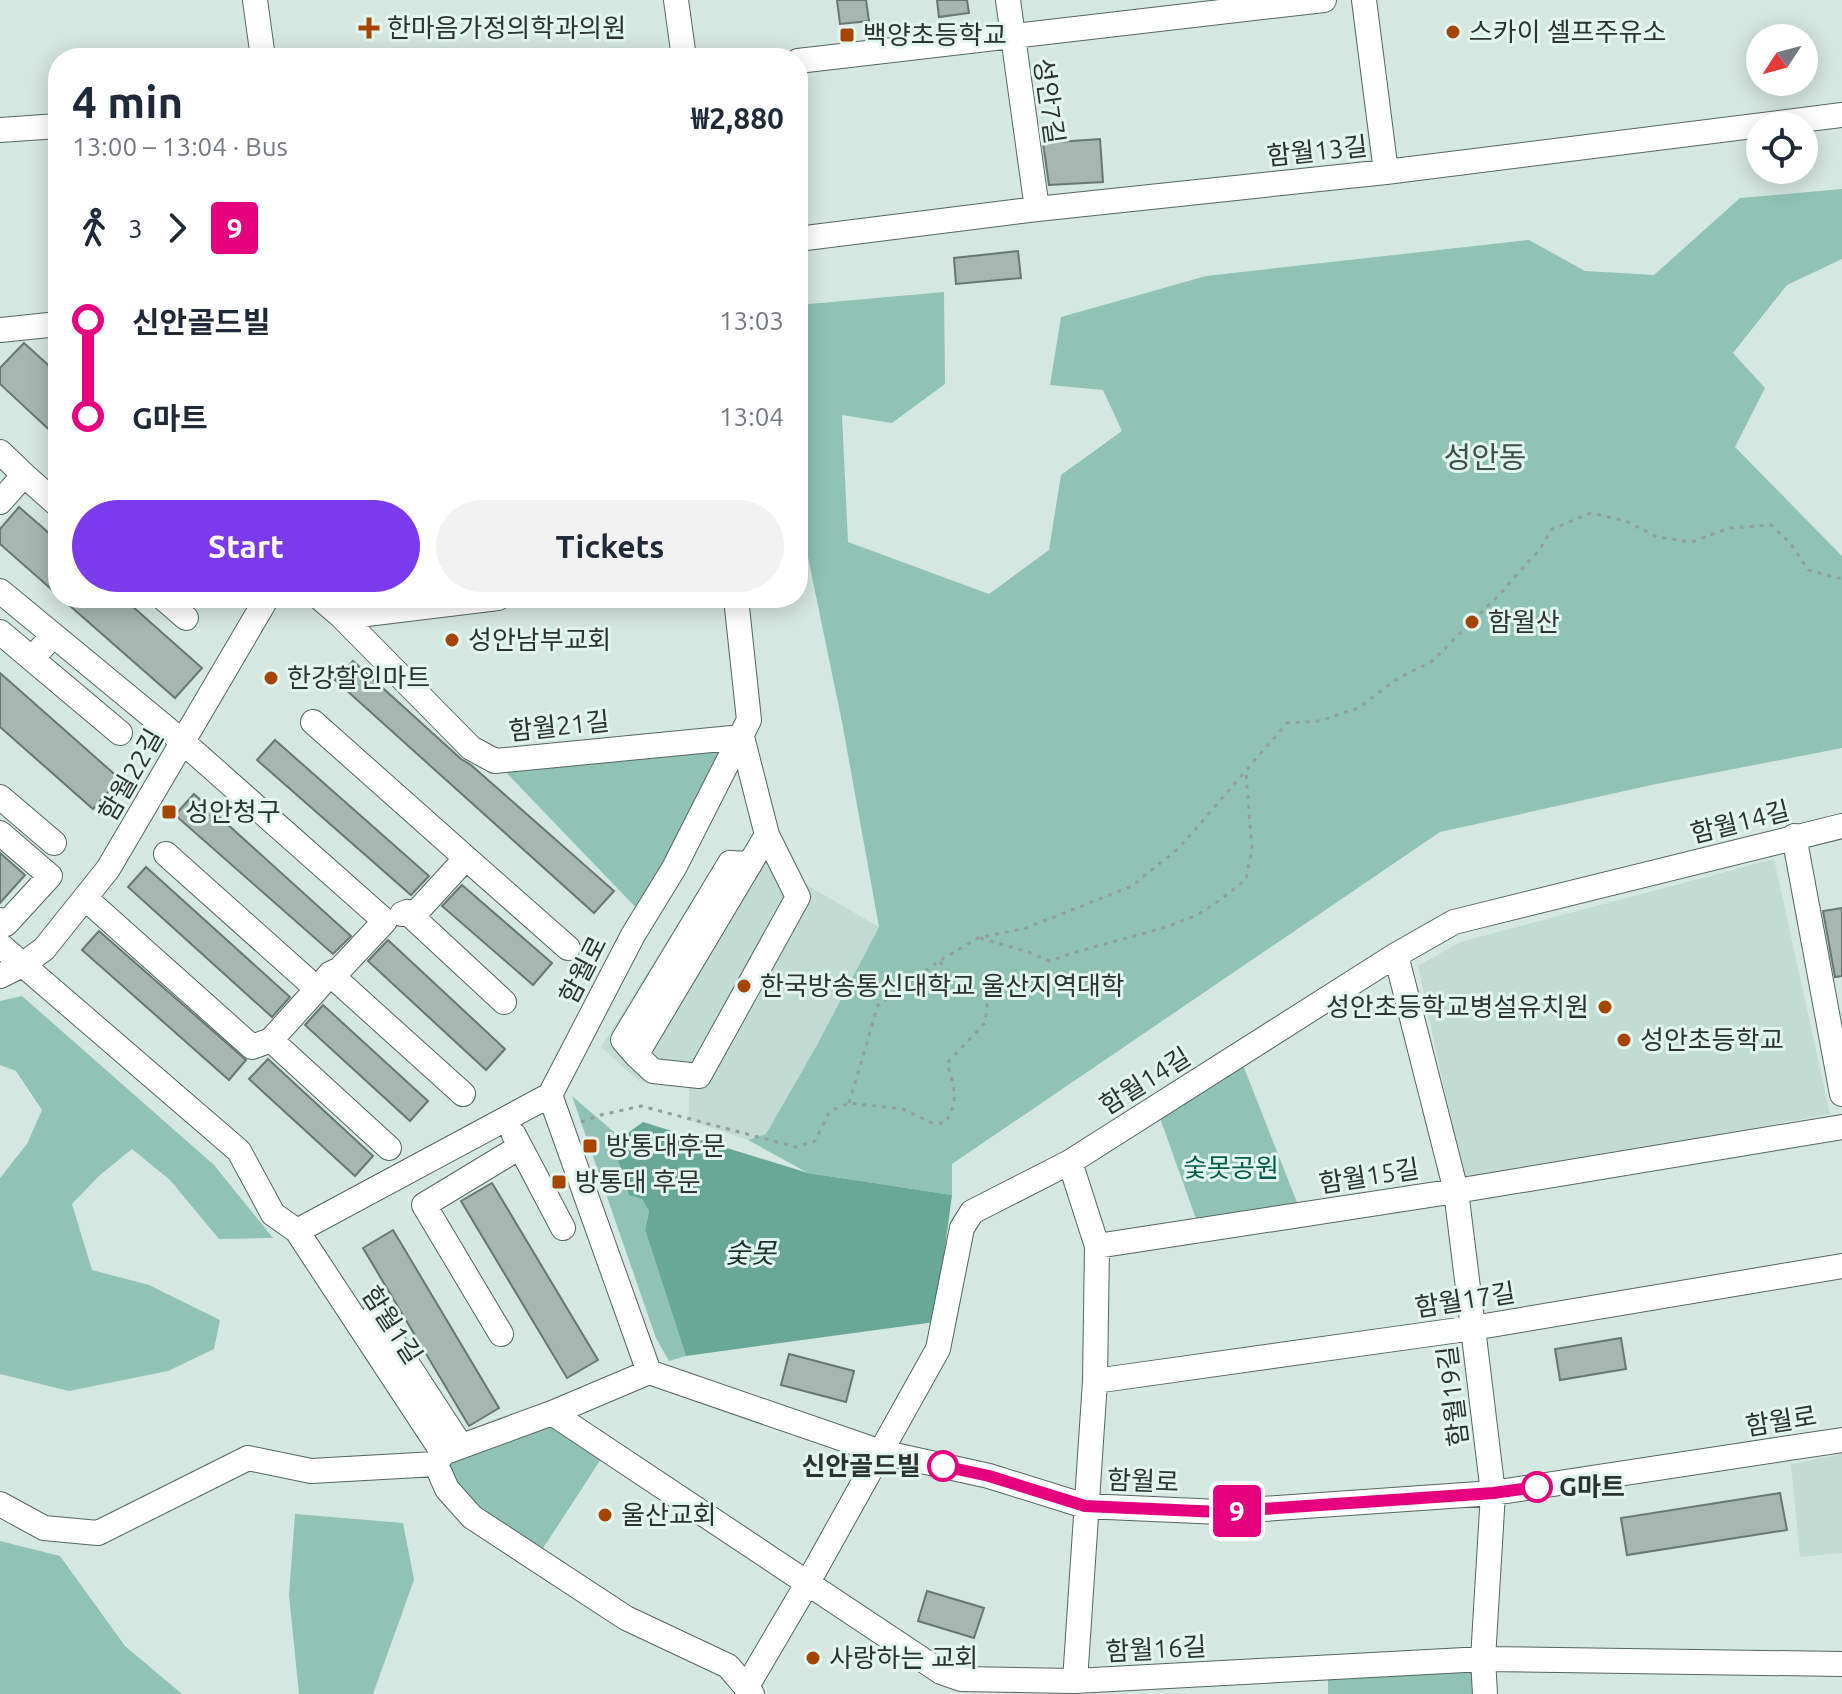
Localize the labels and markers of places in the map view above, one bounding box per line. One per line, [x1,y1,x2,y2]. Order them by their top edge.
place label: 한마음가정의학과의원 [387,13,626,42]
marker: 한마음가정의학과의원 [358,17,380,39]
place label: 스카이 셀프주유소 [1469,17,1666,46]
place label: 백양초등학교 [863,20,1007,49]
marker: 스카이 셀프주유소 [1444,23,1462,41]
marker: 백양초등학교 [838,26,856,44]
place label: 함월산 [1488,607,1560,636]
marker: 함월산 [1463,613,1481,631]
place label: 성안남부교회 [468,625,612,654]
marker: 성안남부교회 [443,631,461,649]
place label: 한강할인마트 [287,663,431,692]
marker: 한강할인마트 [262,669,280,687]
place label: 성안청구 [185,797,281,826]
marker: 성안청구 [160,803,178,821]
place label: 한국방송통신대학교 울산지역대학 [760,971,1125,1000]
marker: 한국방송통신대학교 울산지역대학 [735,977,753,995]
place label: 성안초등학교병설유치원 [1326,992,1589,1021]
marker: 성안초등학교병설유치원 [1596,998,1614,1016]
place label: 성안초등학교 [1640,1025,1784,1054]
marker: 성안초등학교 [1615,1031,1633,1049]
place label: 방통대후문 [606,1131,726,1160]
marker: 방통대후문 [581,1137,599,1155]
place label: 방통대 후문 [575,1167,701,1196]
marker: 방통대 후문 [550,1173,568,1191]
place label: 신안골드빌 [801,1451,921,1480]
marker: 신안골드빌 [928,1451,958,1481]
marker: G마트 [1522,1472,1552,1502]
place label: G마트 [1559,1472,1625,1501]
place label: 울산교회 [621,1500,717,1529]
marker: 울산교회 [596,1506,614,1524]
place label: 사랑하는 교회 [829,1643,978,1672]
marker: 사랑하는 교회 [804,1649,822,1667]

